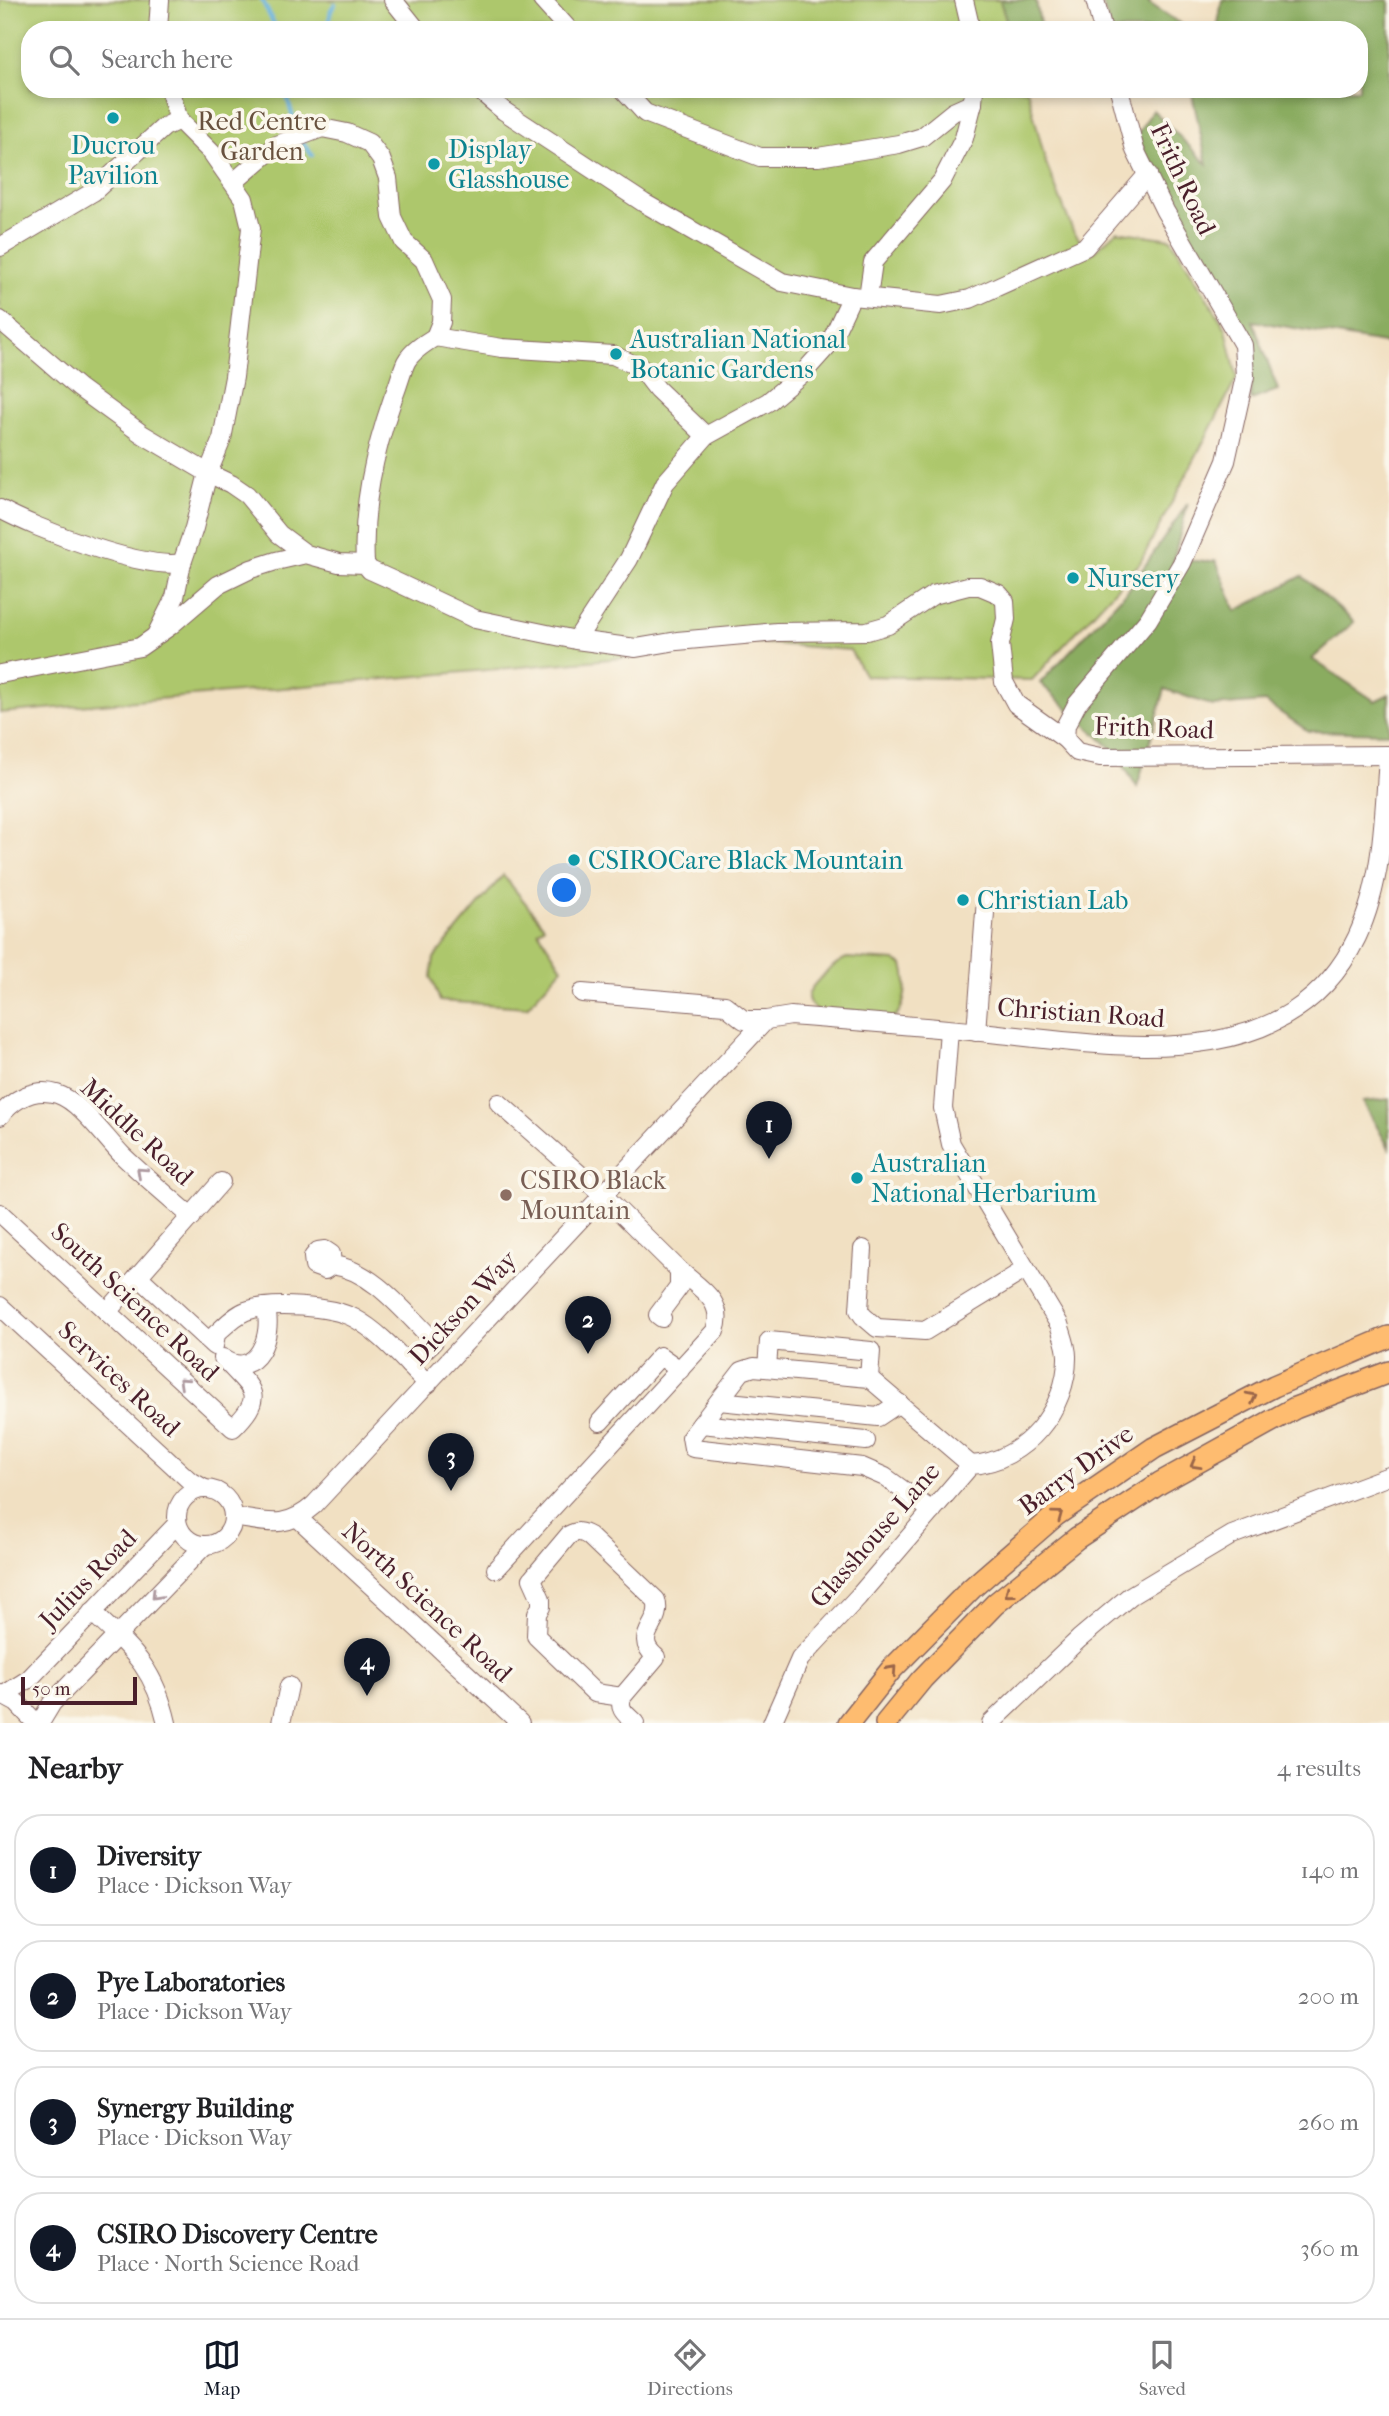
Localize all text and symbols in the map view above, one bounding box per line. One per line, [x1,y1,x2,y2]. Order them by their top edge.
search box [21,21,1368,98]
icon: search [45,41,83,79]
text: Search here [101,44,233,75]
park label: Red Centre Garden [197,106,327,167]
marker: Ducrou Pavilion [105,110,121,126]
street label: Frith Road [1144,118,1223,241]
place label: Ducrou Pavilion [68,130,158,191]
place label: Display Glasshouse [448,134,569,195]
marker: Display Glasshouse [426,156,442,172]
place label: Australian National Botanic Gardens [629,324,846,385]
marker: Australian National Botanic Gardens [608,346,624,362]
place label: Nursery [1087,563,1181,594]
marker: Nursery [1065,570,1081,586]
street label: Frith Road [1094,710,1215,746]
place label: CSIROCare Black Mountain [588,845,903,876]
marker: CSIROCare Black Mountain [566,852,582,868]
your location [547,873,581,907]
place label: Christian Lab [977,885,1128,916]
marker: Christian Lab [955,892,971,908]
street label: Christian Road [996,992,1167,1034]
street label: Middle Road [74,1072,200,1193]
pin: 1 [746,1101,792,1159]
place label: Australian National Herbarium [870,1148,1097,1209]
place label: CSIRO Black Mountain [520,1165,667,1226]
one-way arrow [136,1167,149,1180]
marker: Australian National Herbarium [849,1170,865,1186]
marker: CSIRO Black Mountain [498,1187,514,1203]
street label: South Science Road [45,1216,226,1388]
street label: Dickson Way [402,1244,524,1371]
pin: 2 [565,1296,611,1354]
street label: Services Road [52,1315,187,1444]
one-way arrow [178,1378,191,1390]
one-way arrow [1245,1392,1257,1406]
street label: Barry Drive [1013,1418,1139,1522]
pin: 3 [428,1433,474,1491]
one-way arrow [1190,1455,1202,1469]
street label: Glasshouse Lane [803,1456,947,1614]
one-way arrow [1050,1510,1063,1523]
street label: North Science Road [336,1515,519,1689]
street label: Julius Road [32,1522,144,1637]
one-way arrow [1004,1585,1016,1598]
one-way arrow [152,1587,165,1600]
pin: 4 [344,1638,390,1696]
one-way arrow [884,1665,896,1678]
scale bar [21,1674,136,1706]
text: 50 m [32,1678,71,1700]
text: Nearby [28,1751,123,1786]
text: 4 results [1277,1755,1361,1782]
text: Diversity [97,1841,201,1872]
text: 1 [49,1857,57,1884]
text: 140 m [1300,1857,1359,1884]
text: Place · Dickson Way [97,1872,292,1899]
text: Pye Laboratories [97,1967,285,1998]
text: 2 [47,1983,59,2010]
text: 200 m [1298,1983,1359,2010]
text: Place · Dickson Way [97,1998,292,2025]
text: Synergy Building [97,2093,293,2124]
text: 3 [48,2109,58,2136]
text: 260 m [1298,2109,1359,2136]
text: Place · Dickson Way [97,2124,292,2151]
text: CSIRO Discovery Centre [97,2219,378,2250]
text: 4 [46,2235,60,2262]
text: 360 m [1300,2235,1359,2262]
text: Place · North Science Road [97,2250,359,2277]
tab: Map [203,2336,241,2400]
tab: Directions [647,2336,733,2400]
tab: Saved [1139,2336,1186,2400]

